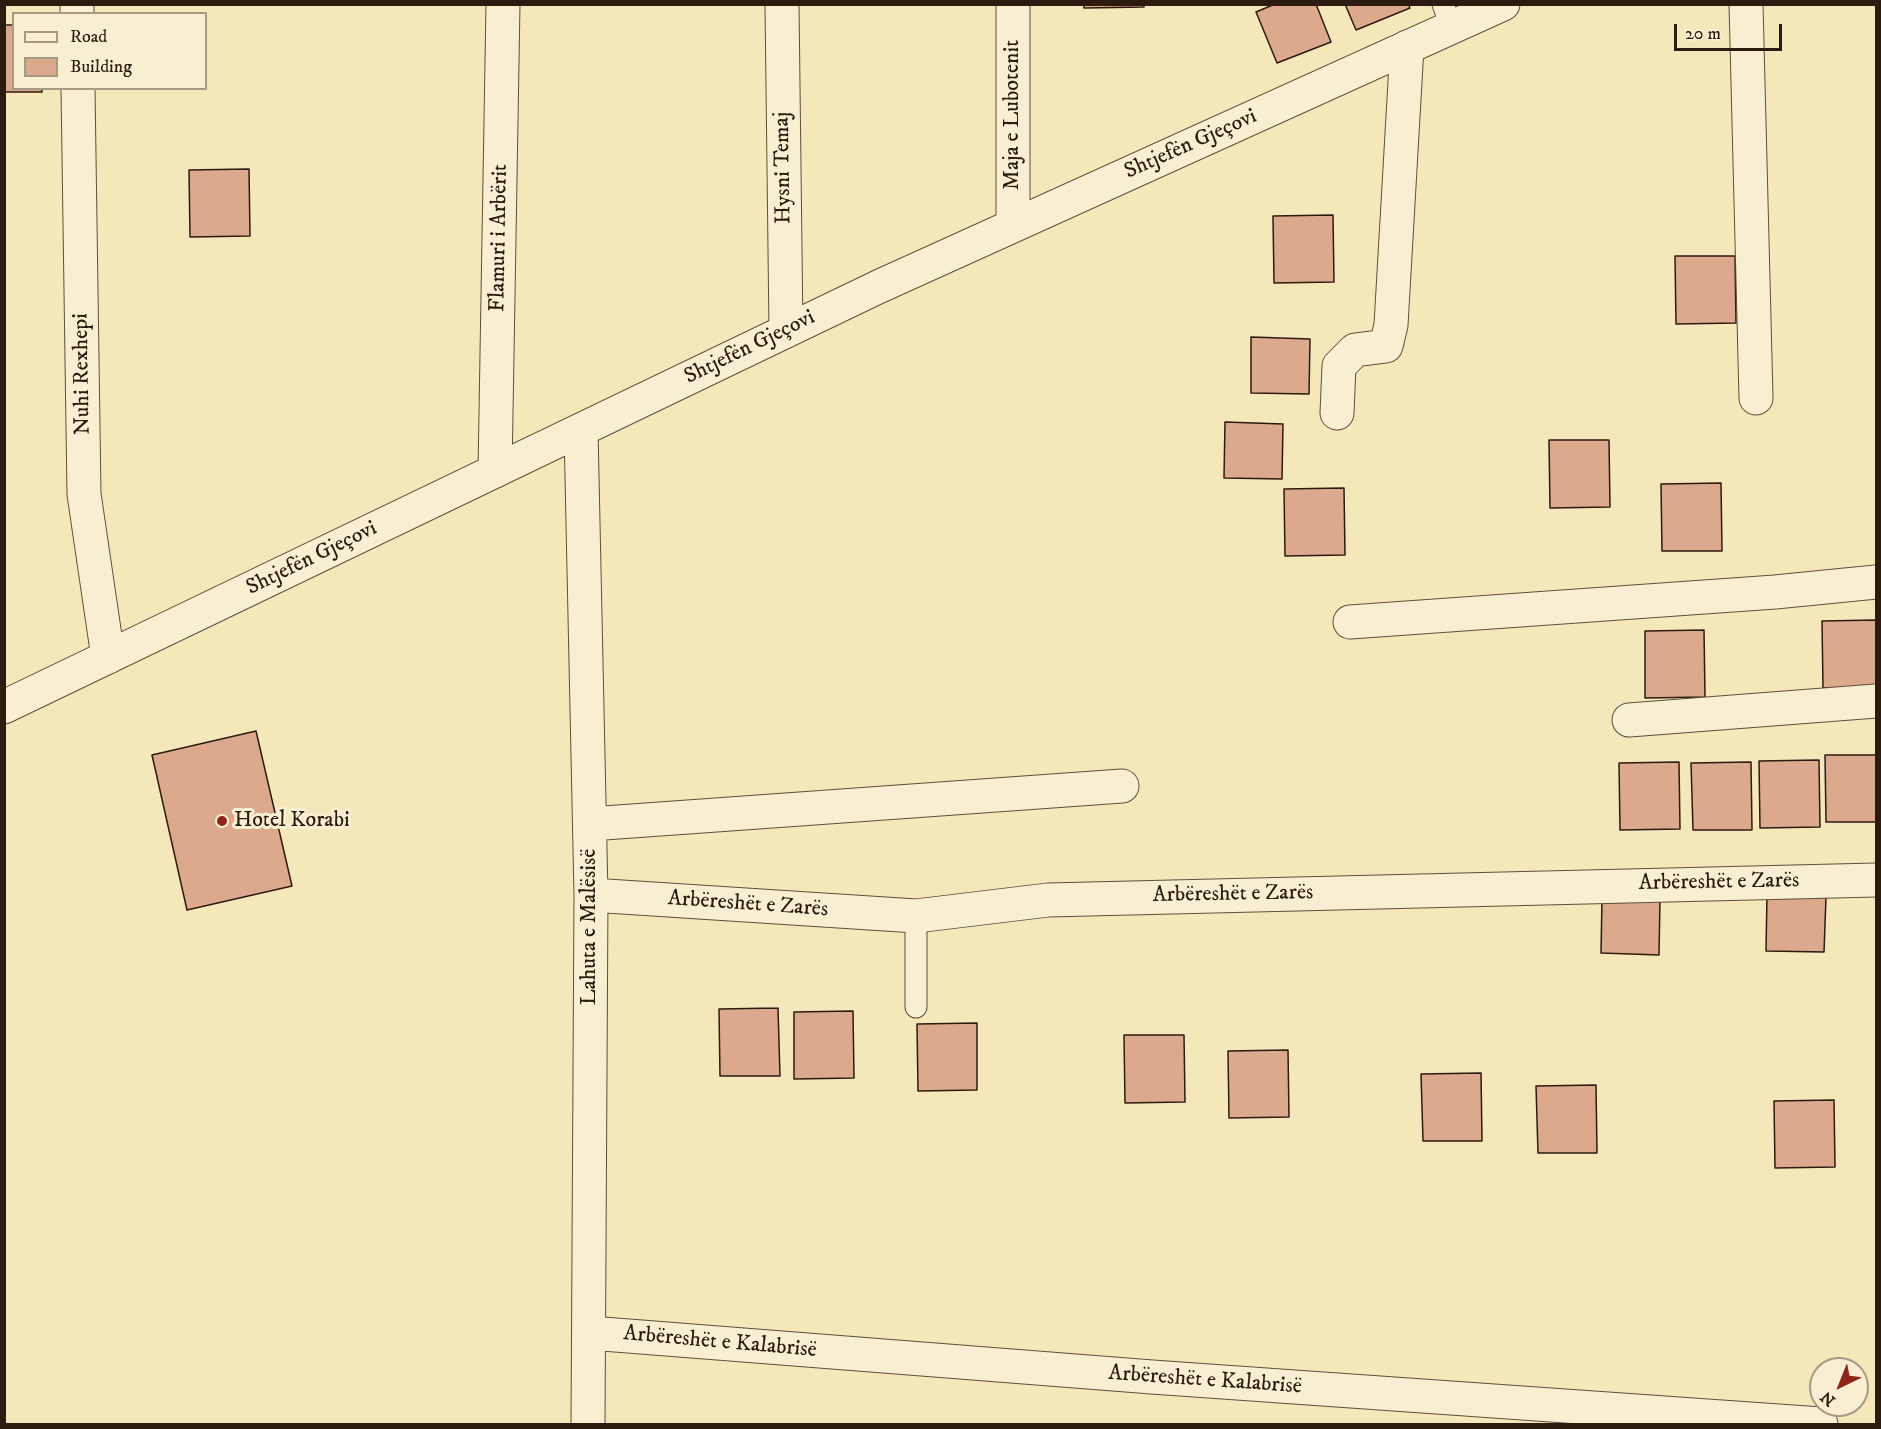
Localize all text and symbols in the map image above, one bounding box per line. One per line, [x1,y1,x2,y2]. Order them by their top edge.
legend [12,12,207,90]
scale bar [1677,12,1785,50]
text: 20 m [1685,23,1721,45]
text: Road [70,26,107,48]
street label: Maja e Lubotenit [1000,40,1026,190]
text: Building [70,56,132,78]
street label: Shtjefën Gjeçovi [1121,104,1261,186]
street label: Hysni Temaj [770,112,798,224]
street label: Flamuri i Arbërit [486,164,514,312]
street label: Shtjefën Gjeçovi [680,305,820,391]
street label: Nuhi Rexhepi [69,313,97,435]
street label: Shtjefën Gjeçovi [242,516,382,602]
place label: Hotel Korabi [234,808,350,834]
marker: Hotel Korabi [215,814,229,828]
street label: Lahuta e Malësisë [577,849,603,1005]
street label: Arbëreshët e Zarës [1639,868,1799,898]
street label: Arbëreshët e Zarës [1153,880,1313,910]
street label: Arbëreshët e Zarës [667,886,829,924]
street label: Arbëreshët e Kalabrisë [622,1321,818,1365]
north arrow [1809,1357,1869,1417]
street label: Arbëreshët e Kalabrisë [1107,1361,1303,1401]
text: N [1816,1387,1840,1411]

